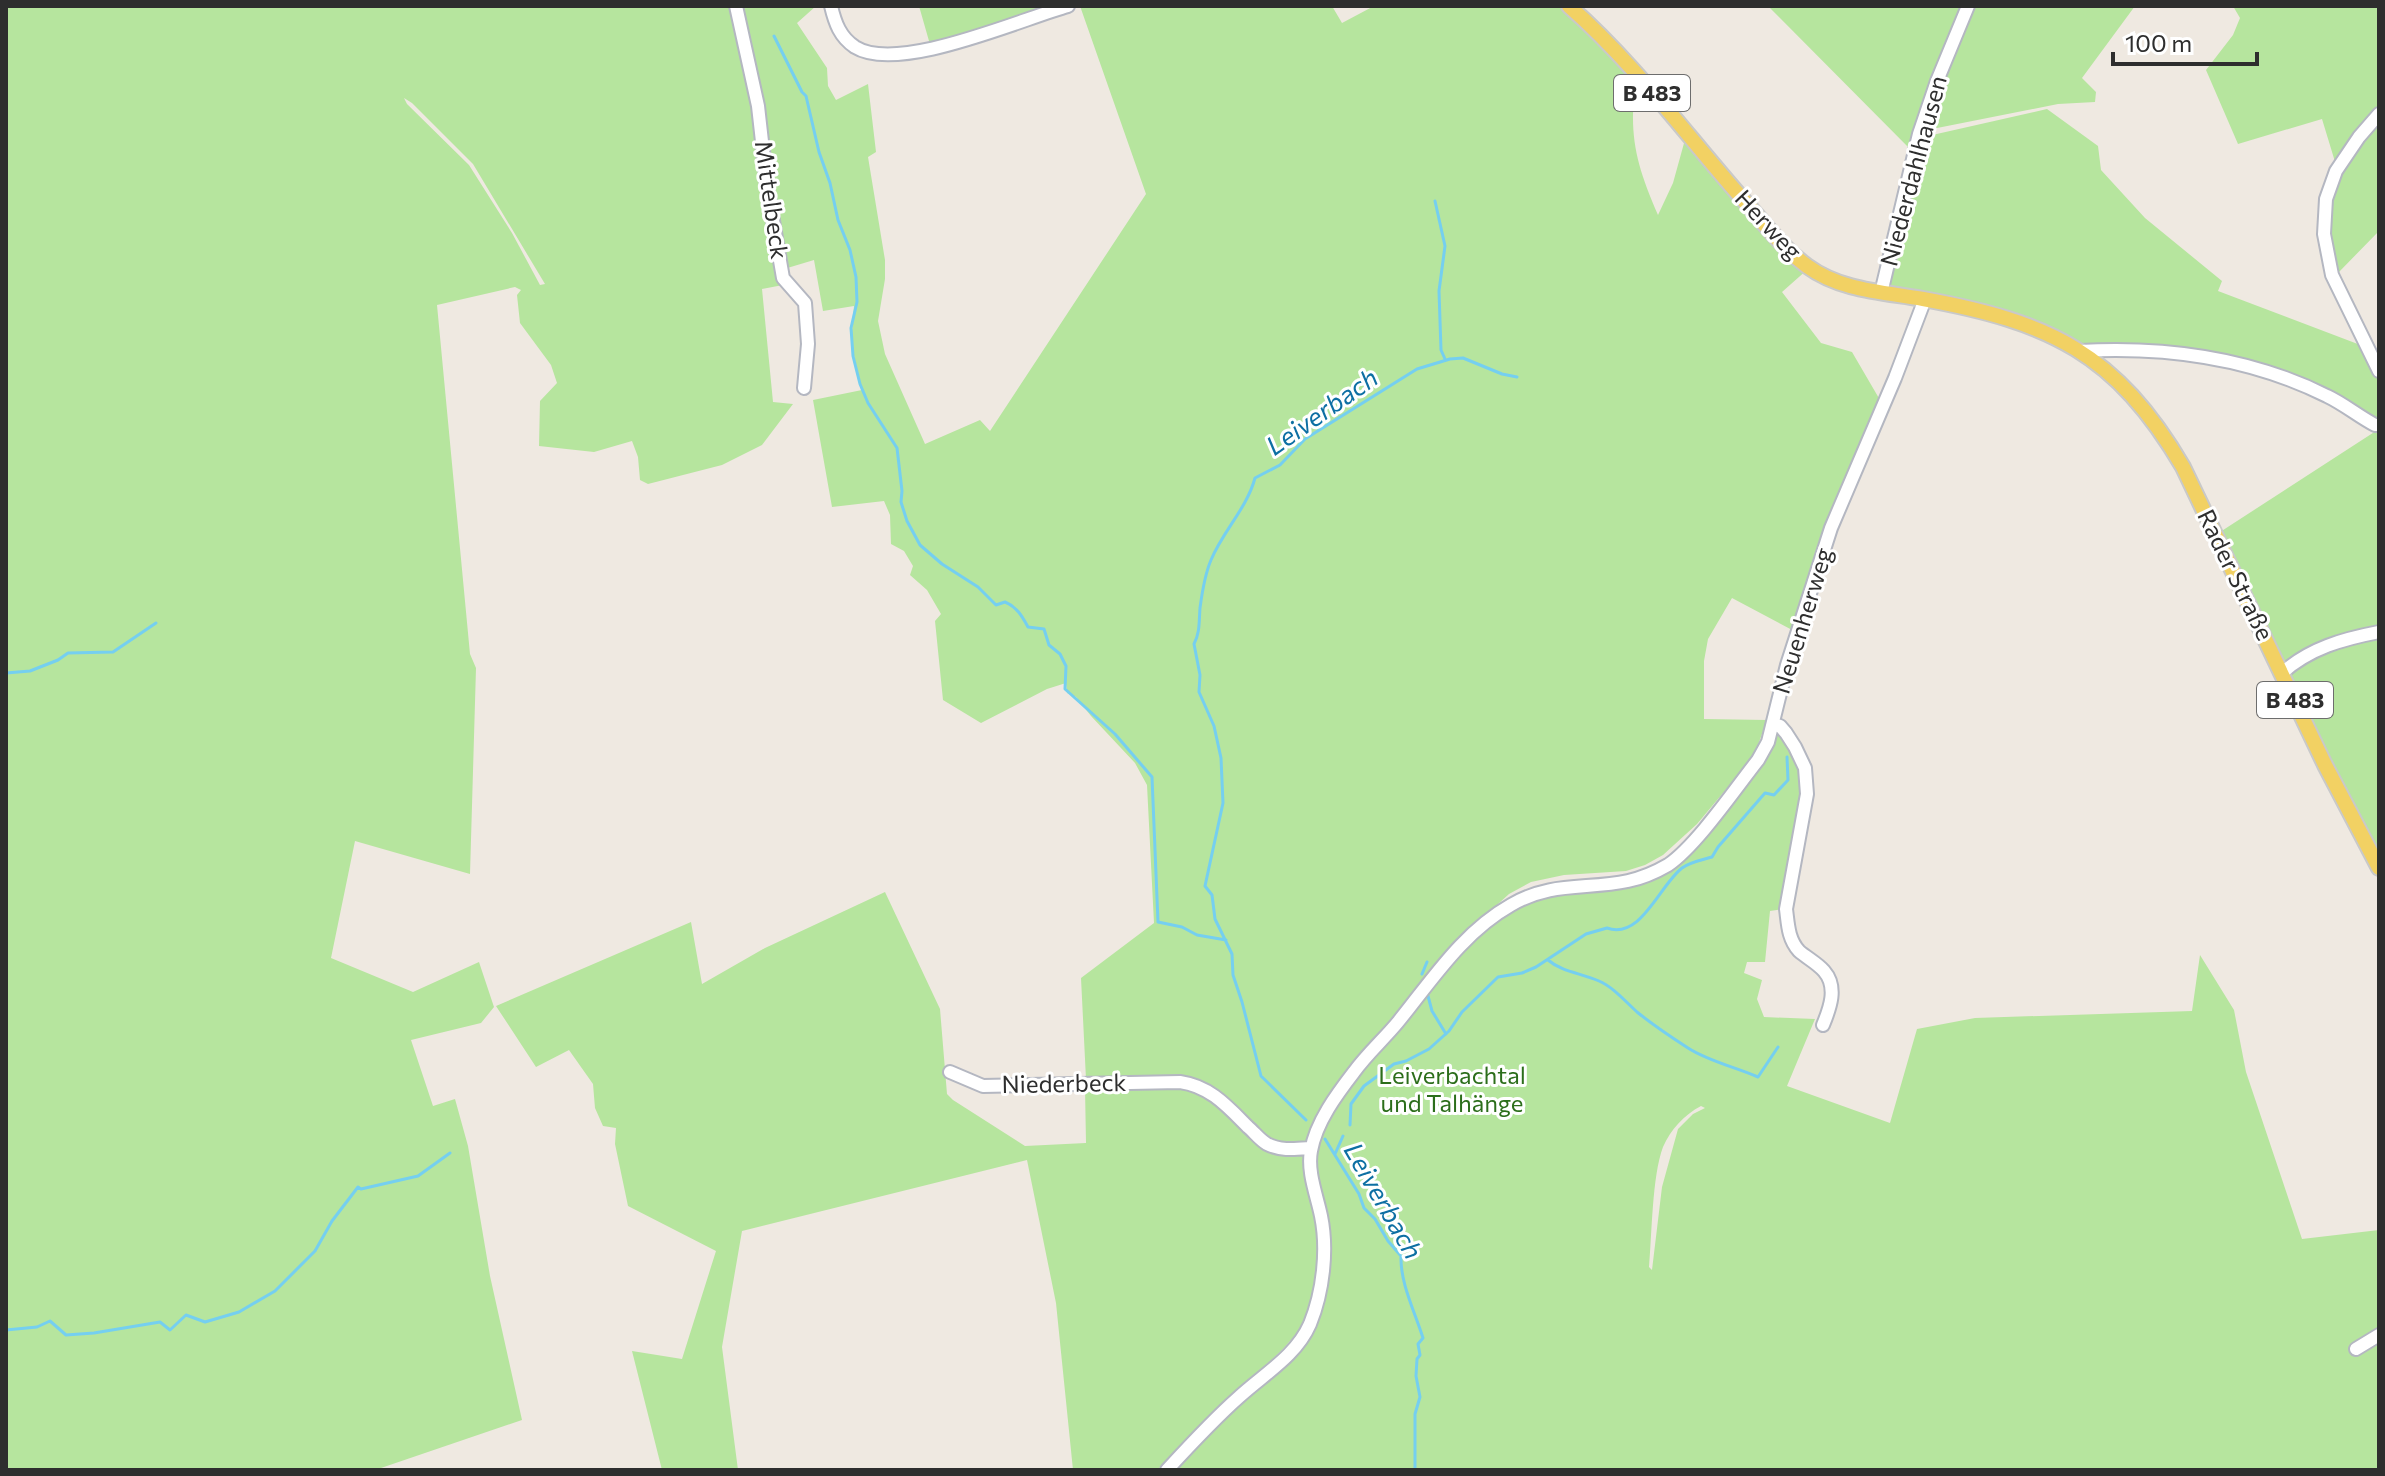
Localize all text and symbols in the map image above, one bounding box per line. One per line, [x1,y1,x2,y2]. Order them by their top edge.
scale bar [2113,16,2257,66]
text: 100 m [2125,28,2192,57]
street label: Niederdahlhausen [1873,72,1952,269]
road number: B 483 [1614,75,1690,111]
street label: Mittelbeck [750,139,795,261]
street label: Herweg [1730,183,1809,265]
water label: Leiverbach [1259,361,1383,461]
street label: Rader Straße [2192,504,2281,645]
street label: Neuenherweg [1766,544,1838,697]
road number: B 483 [2257,682,2333,718]
park label: Leiverbachtal und Talhänge [1378,1060,1526,1117]
street label: Niederbeck [1001,1067,1127,1098]
water label: Leiverbach [1339,1137,1430,1264]

